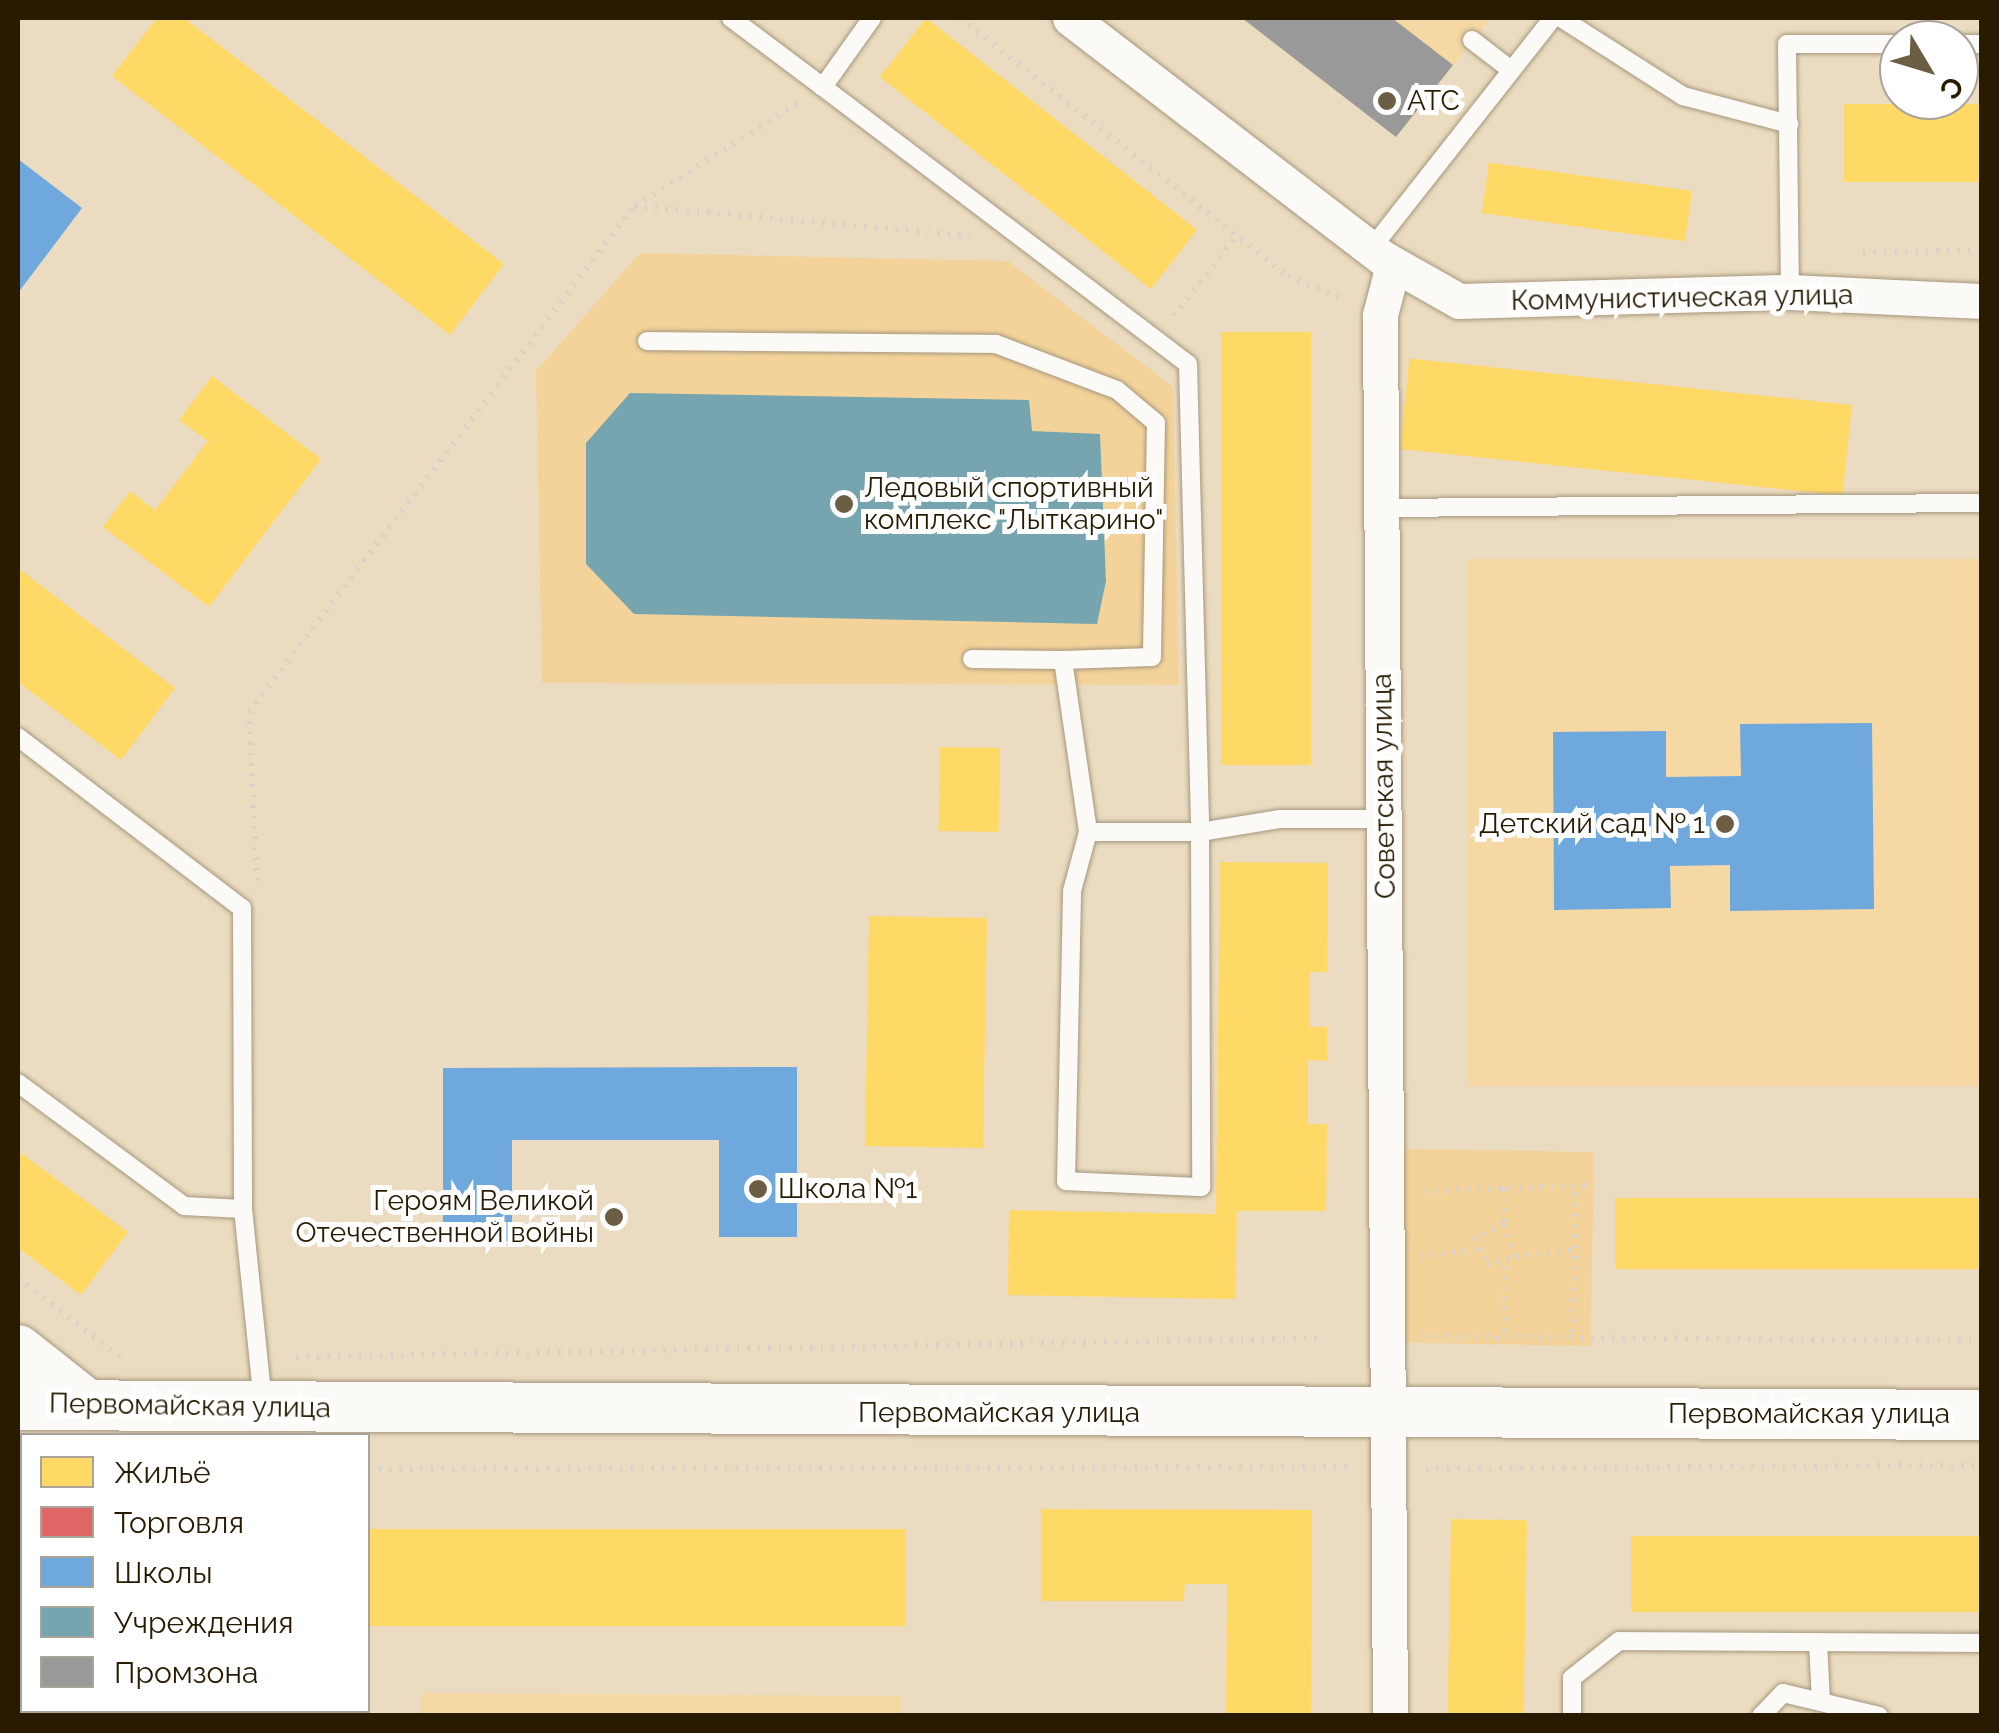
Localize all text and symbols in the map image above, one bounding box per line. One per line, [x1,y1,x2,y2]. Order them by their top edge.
north arrow [1879,20,1979,120]
text: С [1933,70,1970,105]
place label: АТС [1407,84,1460,118]
marker: АТС [1376,90,1398,112]
street label: Коммунистическая улица [1510,278,1854,318]
place label: Ледовый спортивный комплекс "Лыткарино" [864,471,1164,537]
marker: Ледовый спортивный комплекс "Лыткарино" [833,493,855,515]
street label: Советская улица [1365,672,1403,900]
place label: Детский сад № 1 [1479,807,1705,841]
marker: Детский сад № 1 [1714,813,1736,835]
place label: Школа №1 [778,1172,917,1206]
marker: Школа №1 [747,1178,769,1200]
place label: Героям Великой Отечественной войны [295,1184,594,1250]
marker: Героям Великой Отечественной войны [603,1206,625,1228]
street label: Первомайская улица [48,1387,332,1425]
street label: Первомайская улица [858,1396,1140,1430]
street label: Первомайская улица [1668,1397,1950,1431]
legend [20,1433,370,1713]
text: Жильё [114,1455,211,1490]
text: Торговля [114,1505,244,1540]
text: Школы [114,1555,213,1590]
text: Учреждения [114,1605,294,1640]
text: Промзона [114,1655,258,1690]

